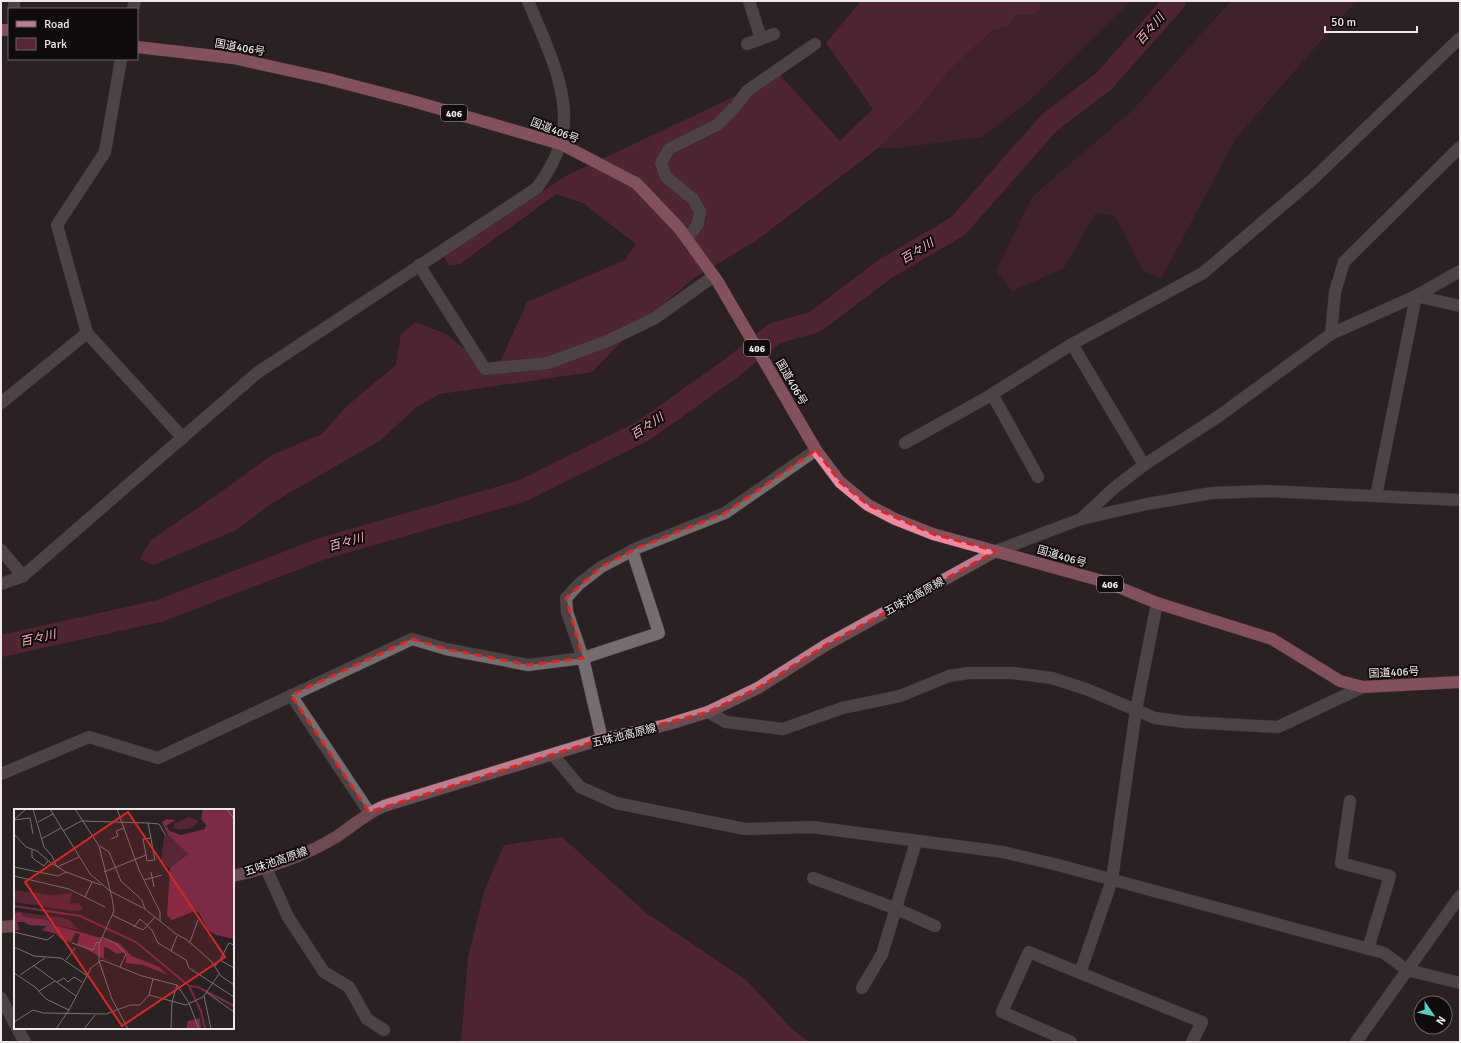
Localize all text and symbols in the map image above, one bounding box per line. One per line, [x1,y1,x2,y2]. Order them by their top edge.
legend [8,8,138,60]
scale bar [1325,8,1417,34]
water label: 百々川 [1133,9,1169,48]
text: 50 m [1331,15,1356,30]
text: Road [44,17,70,32]
text: Park [44,37,67,52]
street label: 国道406号 [214,37,266,58]
road number: 406 [441,105,467,121]
street label: 国道406号 [529,115,581,146]
water label: 百々川 [898,235,938,267]
road number: 406 [744,340,770,356]
street label: 国道406号 [773,357,810,408]
water label: 百々川 [628,409,668,443]
water label: 百々川 [327,530,367,555]
street label: 国道406号 [1036,543,1088,570]
street label: 五味池高原線 [882,575,946,618]
road number: 406 [1097,576,1123,592]
water label: 百々川 [19,627,59,650]
street label: 国道406号 [1368,665,1420,680]
street label: 五味池高原線 [591,721,658,750]
inset map [14,809,234,1029]
street label: 五味池高原線 [243,845,309,878]
north arrow [1413,995,1453,1035]
text: N [1433,1014,1448,1027]

